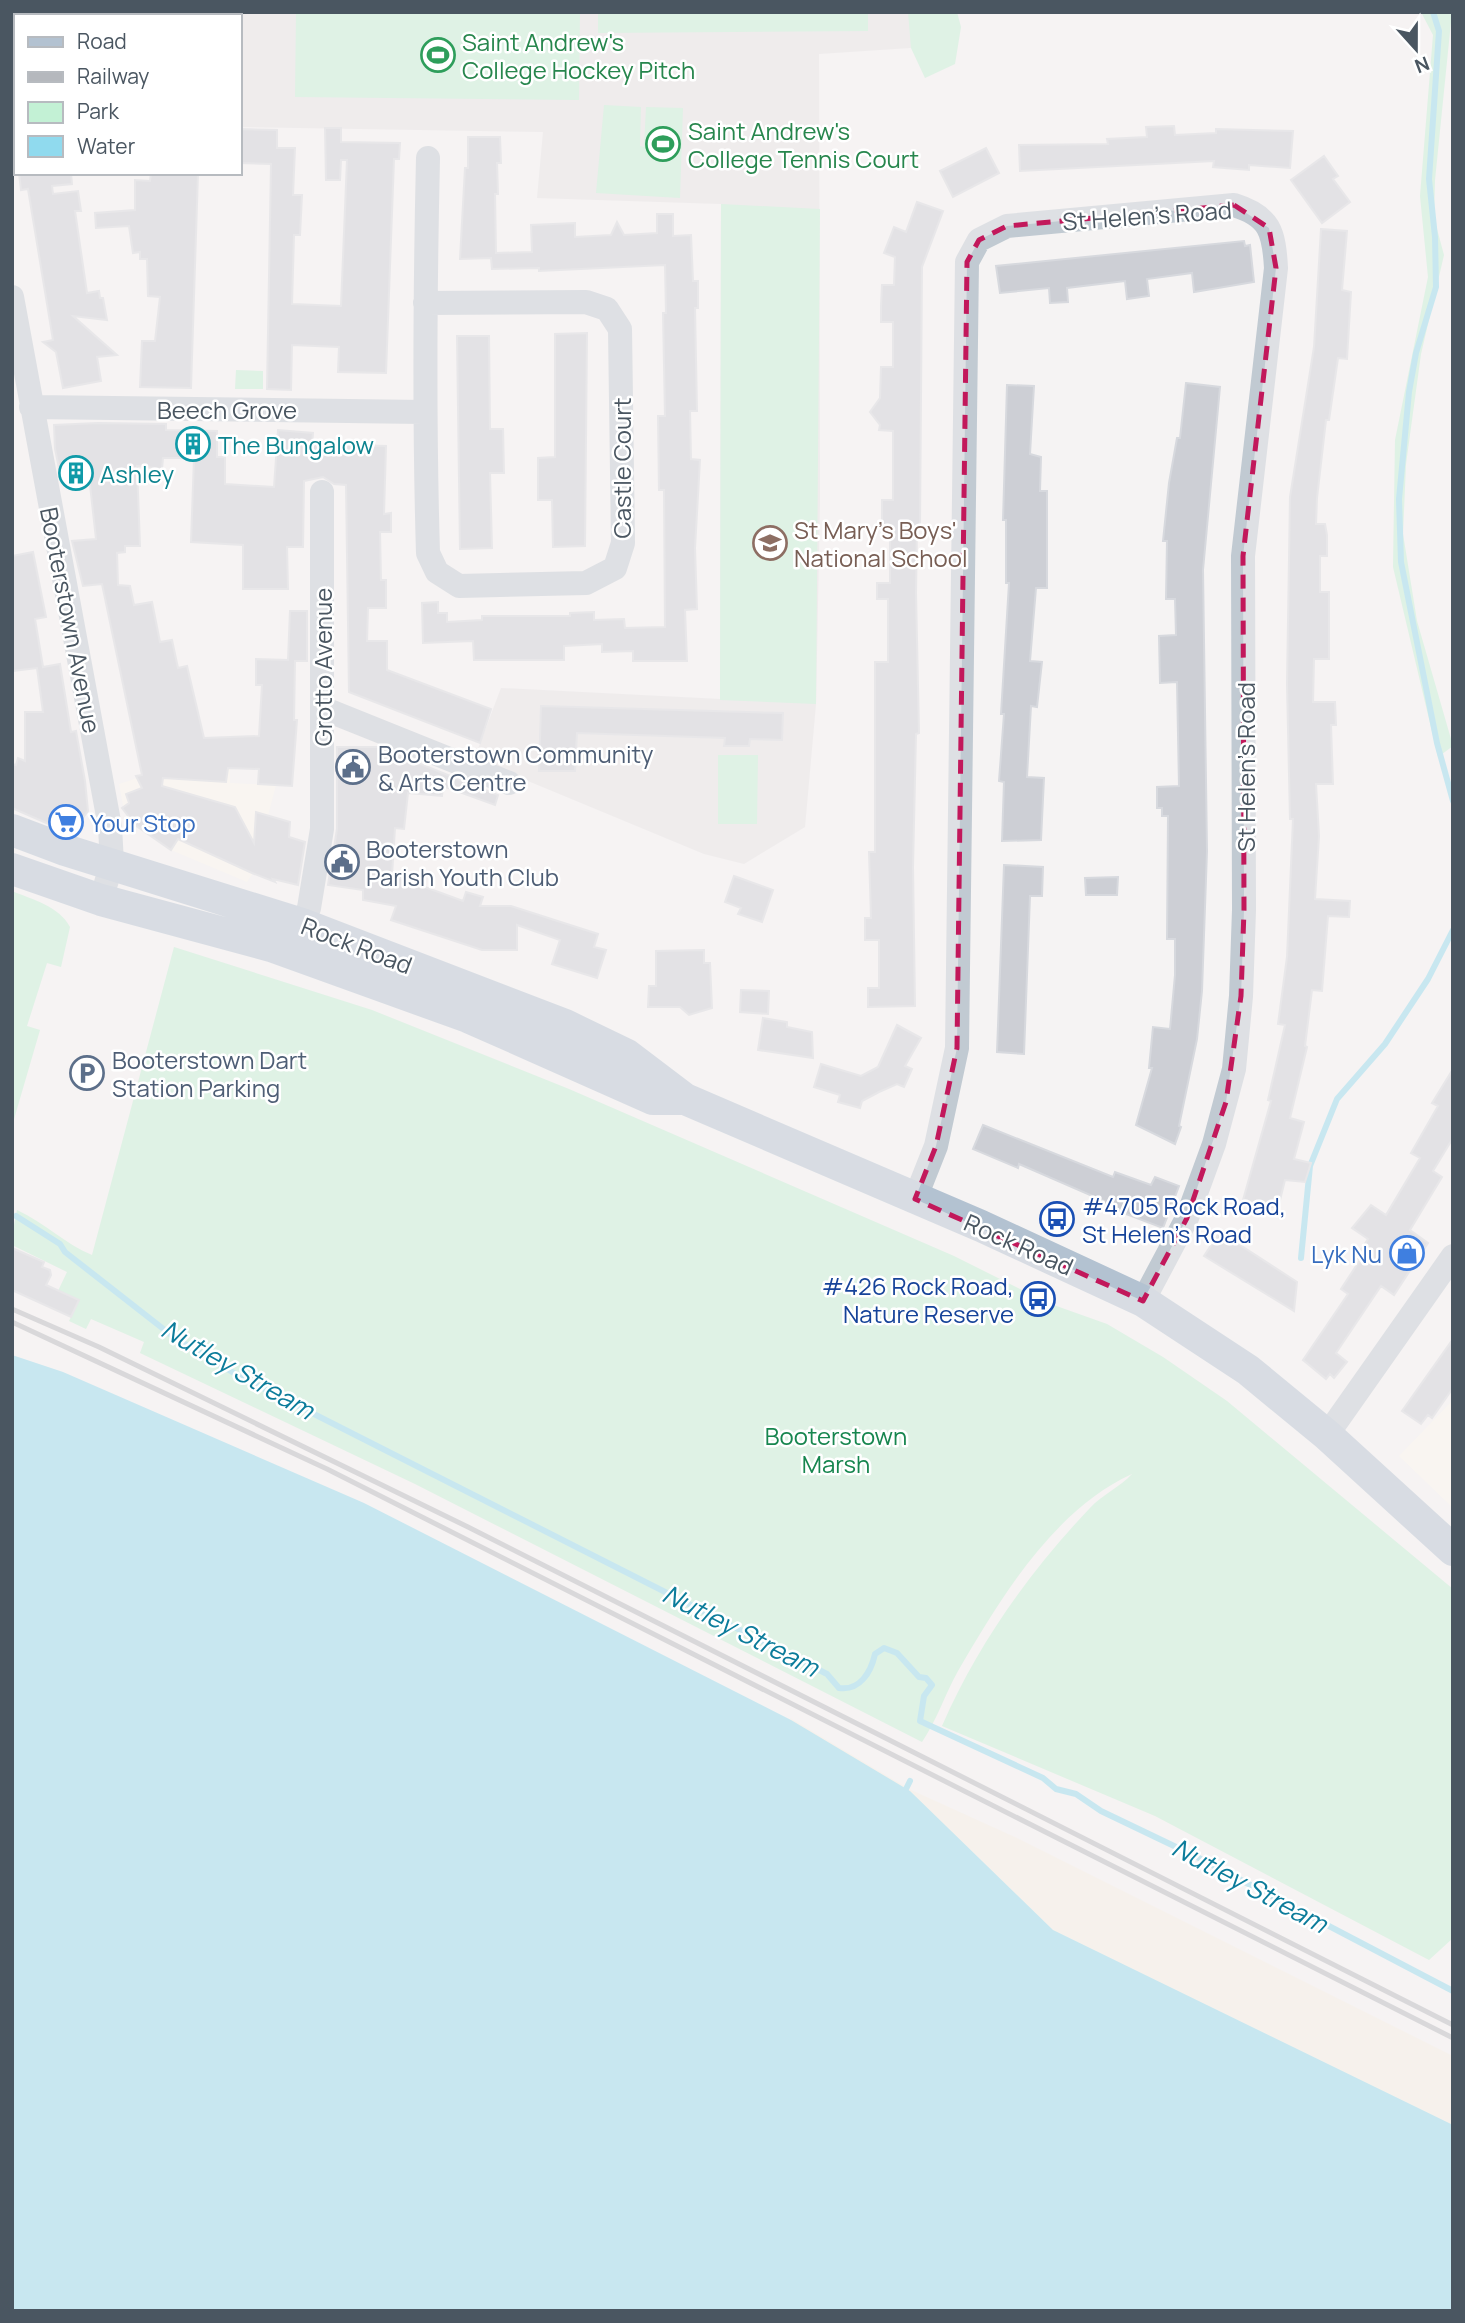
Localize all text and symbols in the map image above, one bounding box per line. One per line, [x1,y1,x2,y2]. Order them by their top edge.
legend [14,14,242,175]
north arrow [1381,14,1451,84]
place label: Saint Andrew's College Hockey Pitch [462,25,695,86]
text: Road [77,27,127,55]
sports icon: Saint Andrew's College Hockey Pitch [419,36,457,74]
text: N [1411,50,1433,79]
text: Railway [77,62,149,90]
text: Park [77,97,119,125]
place label: Saint Andrew's College Tennis Court [688,114,919,175]
sports icon: Saint Andrew's College Tennis Court [644,125,682,163]
text: Water [77,132,136,160]
street label: St Helen's Road [1061,193,1233,237]
street label: Beech Grove [157,393,297,426]
street label: Castle Court [605,397,638,539]
building icon: The Bungalow [174,425,212,463]
place label: The Bungalow [218,428,374,461]
building icon: Ashley [57,454,95,492]
place label: Ashley [100,457,174,490]
street label: Booterstown Avenue [33,504,109,736]
place label: St Mary's Boys' National School [794,513,968,574]
school or university icon: St Mary's Boys' National School [751,524,789,562]
street label: Grotto Avenue [306,588,339,746]
street label: St Helen's Road [1229,682,1262,852]
place label: Booterstown Community & Arts Centre [378,737,654,798]
public building icon: Booterstown Community & Arts Centre [334,748,372,786]
supermarket icon: Your Stop [47,803,85,841]
place label: Your Stop [90,806,196,839]
place label: Booterstown Parish Youth Club [366,832,559,893]
public building icon: Booterstown Parish Youth Club [323,843,361,881]
street label: Rock Road [297,909,417,981]
place label: Booterstown Dart Station Parking [112,1043,307,1104]
parking icon: Booterstown Dart Station Parking [68,1054,106,1092]
place label: #4705 Rock Road, St Helen's Road [1082,1189,1286,1250]
bus stop icon: #4705 Rock Road, St Helen's Road [1038,1200,1076,1238]
street label: Rock Road [959,1205,1079,1283]
shop icon: Lyk Nu [1388,1234,1426,1272]
place label: Lyk Nu [1311,1237,1382,1270]
place label: #426 Rock Road, Nature Reserve [822,1269,1014,1330]
bus stop icon: #426 Rock Road, Nature Reserve [1019,1280,1057,1318]
water label: Nutley Stream [155,1311,323,1428]
park label: Booterstown Marsh [765,1419,907,1480]
water label: Nutley Stream [657,1575,827,1686]
water label: Nutley Stream [1166,1829,1335,1942]

